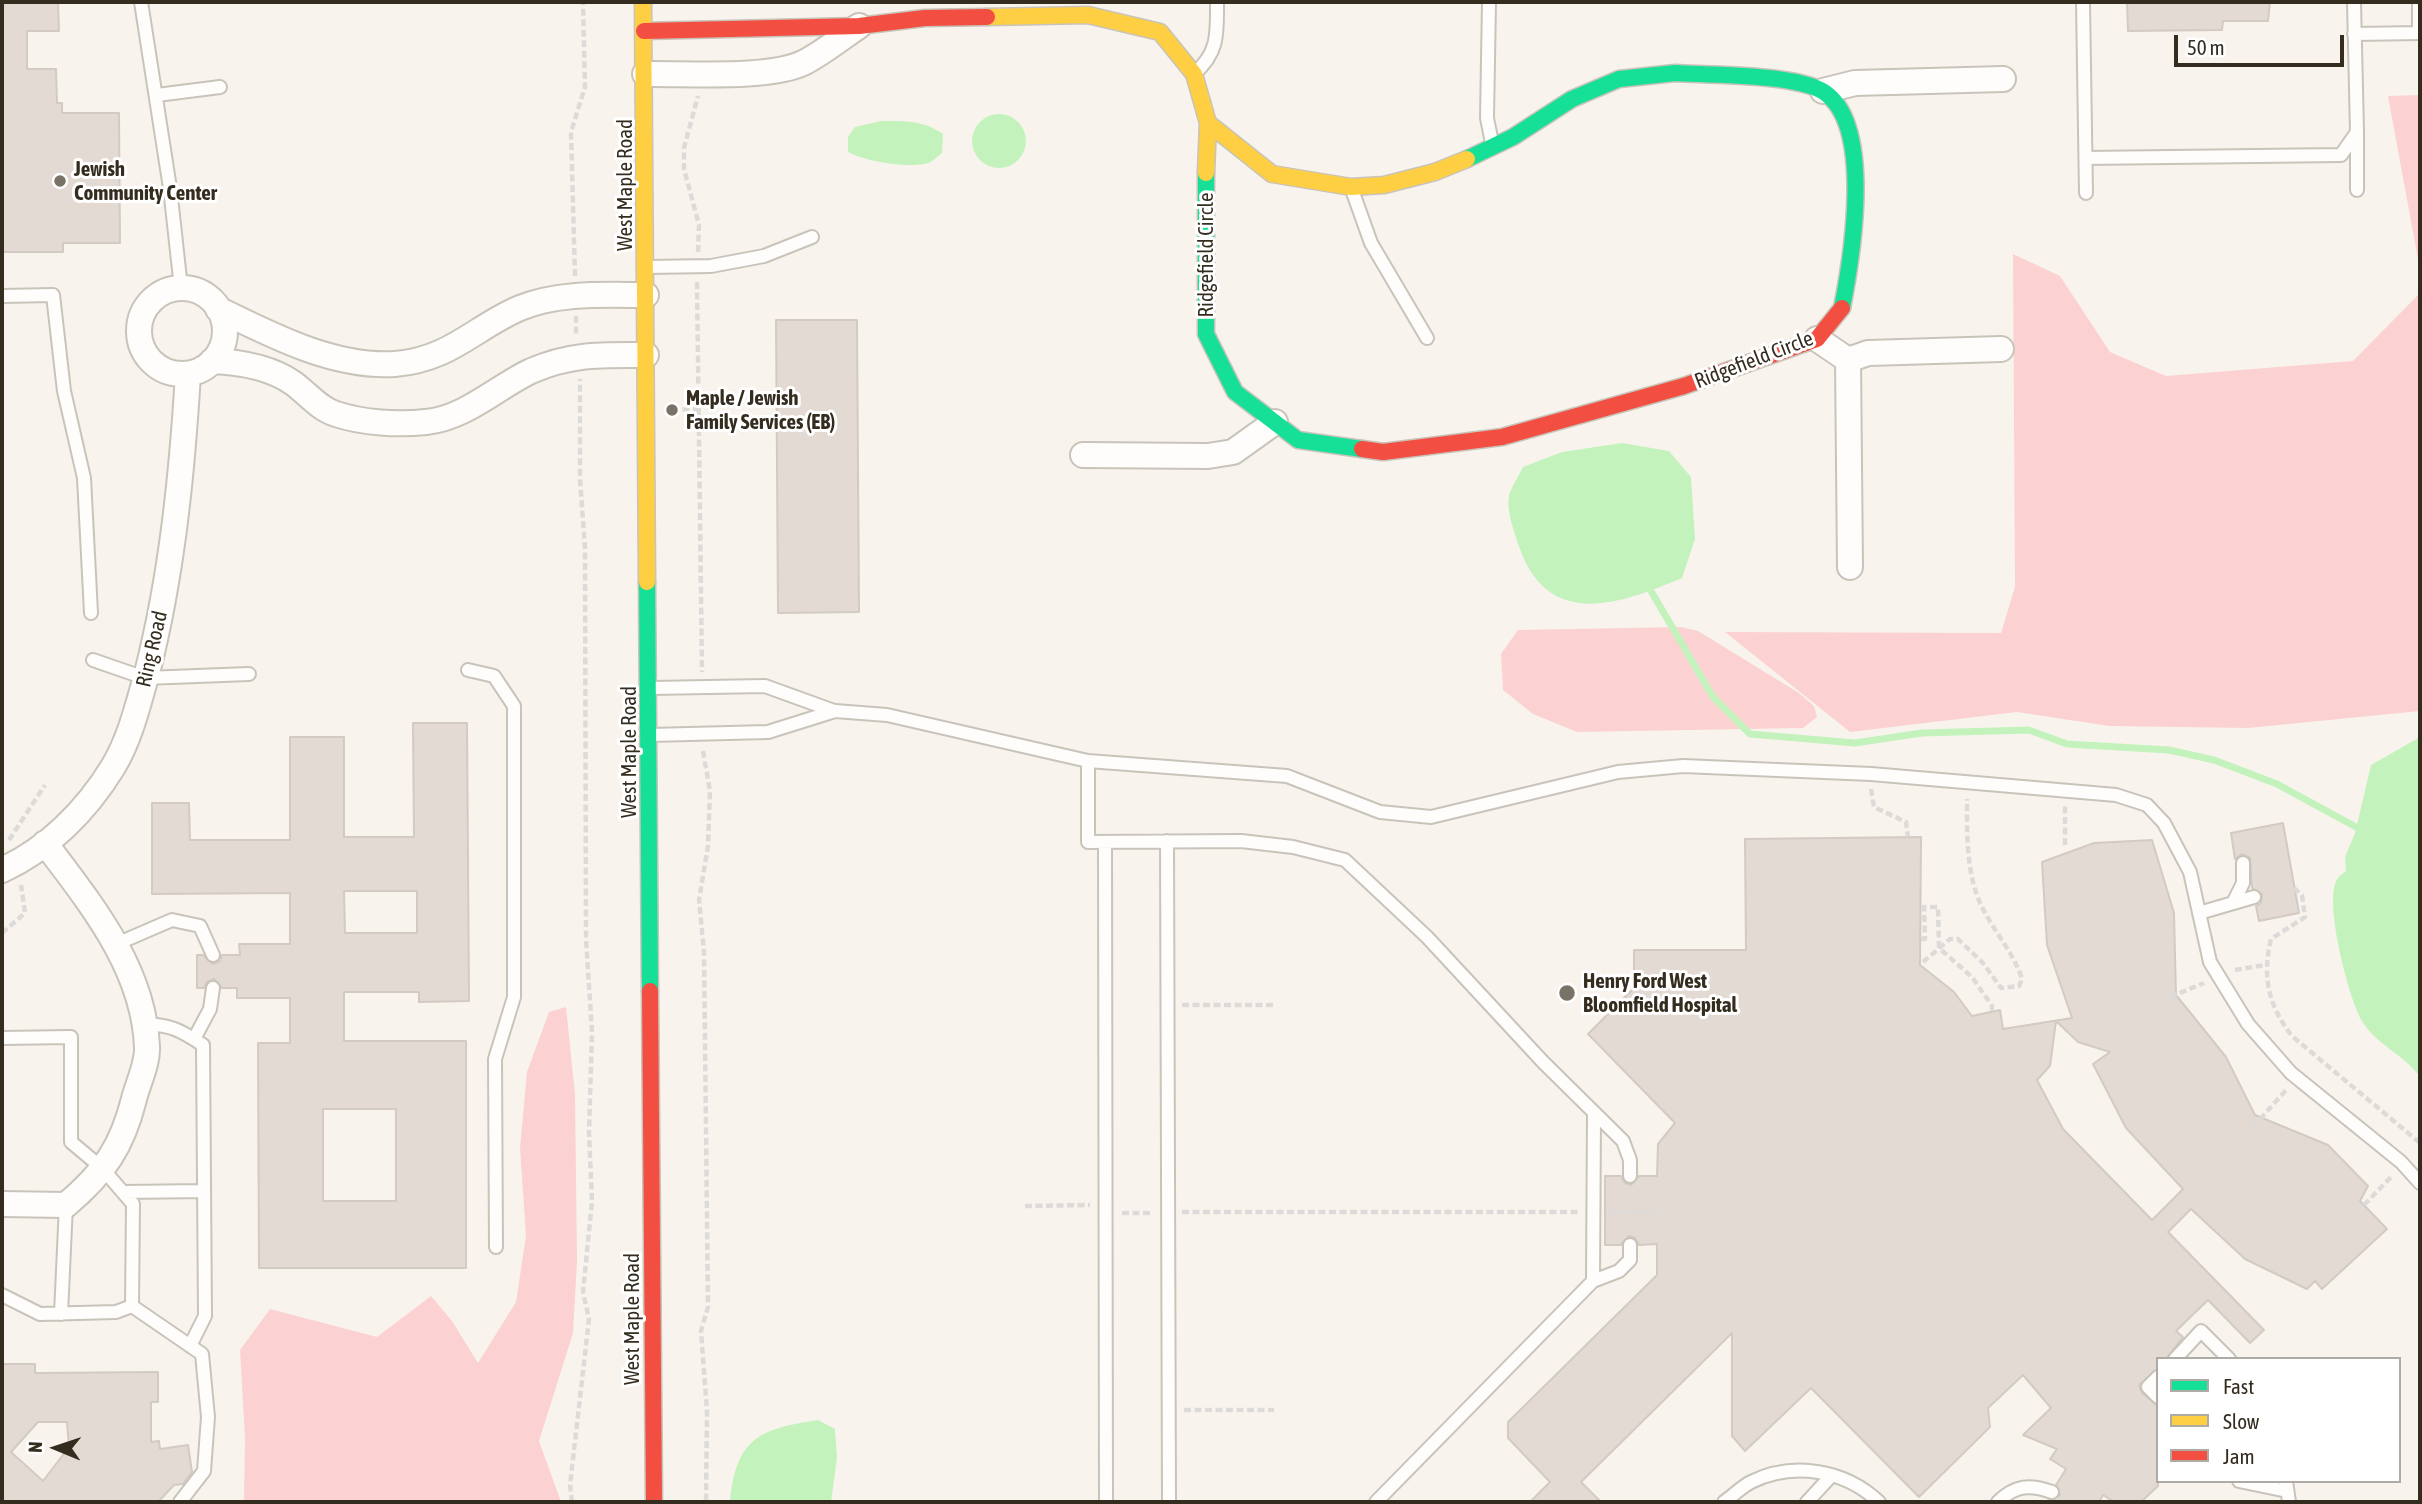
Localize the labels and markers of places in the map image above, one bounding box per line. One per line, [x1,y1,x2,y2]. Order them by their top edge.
place label: Jewish Community Center [74,156,217,206]
marker: Jewish Community Center [52,173,68,189]
place label: Maple / Jewish Family Services (EB) [686,385,835,435]
marker: Maple / Jewish Family Services (EB) [664,402,680,418]
place label: Henry Ford West Bloomfield Hospital [1583,968,1737,1018]
marker: Henry Ford West Bloomfield Hospital [1557,983,1577,1003]

